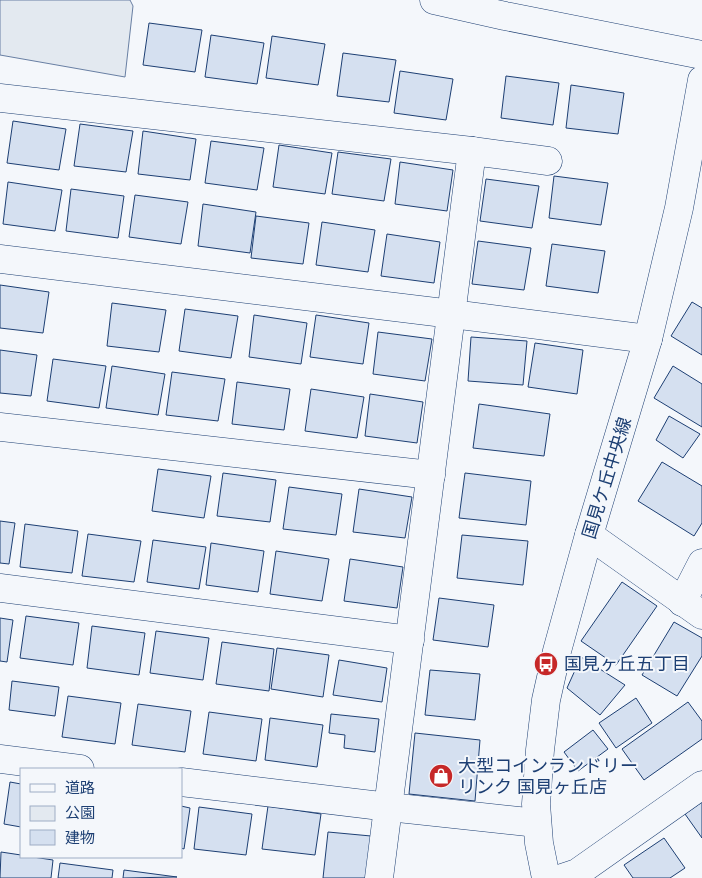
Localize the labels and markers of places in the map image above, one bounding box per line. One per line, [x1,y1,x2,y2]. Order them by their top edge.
bus stop icon: 国見ヶ丘五丁目 [533,651,559,677]
place label: 国見ヶ丘五丁目 [564,654,690,674]
place label: 大型コインランドリー リンク 国見ヶ丘店 [458,756,638,797]
shop icon: 大型コインランドリー リンク 国見ヶ丘店 [428,763,454,789]

